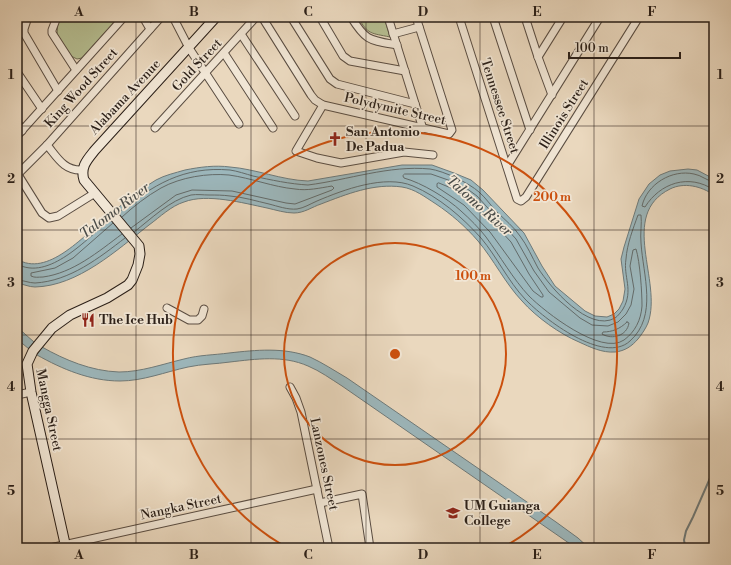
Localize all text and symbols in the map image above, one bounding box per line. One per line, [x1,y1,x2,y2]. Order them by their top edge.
text: A [73,4,84,20]
text: B [189,4,199,20]
text: C [303,4,313,20]
text: D [418,4,428,20]
text: E [532,4,542,20]
text: F [647,4,657,20]
scale bar [569,34,680,60]
street label: Gold Street [169,35,226,95]
text: 100 m [575,41,609,56]
street label: King Wood Street [41,45,121,131]
street label: Alabama Avenue [85,56,164,139]
street label: Tennessee Street [477,56,523,156]
text: 1 [8,67,15,83]
text: 1 [717,67,724,83]
street label: Illinois Street [536,76,592,152]
street label: Polydymite Street [343,90,448,129]
place label: San Antonio De Padua [346,124,420,155]
church icon: San Antonio De Padua [327,131,343,147]
text: 2 [7,171,15,187]
text: 2 [716,171,724,187]
water label: Talomo River [442,172,517,241]
water label: Talomo River [76,178,154,243]
text: 200 m [533,190,571,205]
text: 100 m [455,269,491,284]
text: 3 [7,275,15,291]
text: 3 [716,275,724,291]
restaurant icon: The Ice Hub [80,312,96,328]
place label: The Ice Hub [99,312,173,328]
centre of rings [388,347,402,361]
street label: Mangga Street [32,367,66,453]
text: 4 [7,379,16,395]
text: 4 [716,379,725,395]
street label: Lanzones Street [306,416,342,512]
text: 5 [7,483,15,499]
text: 5 [716,483,724,499]
street label: Nangka Street [139,491,223,523]
place label: UM Guianga College [464,498,541,529]
school or university icon: UM Guianga College [445,505,461,521]
text: A [73,547,84,563]
text: B [189,547,199,563]
text: C [303,547,313,563]
text: D [418,547,428,563]
text: E [532,547,542,563]
text: F [647,547,657,563]

